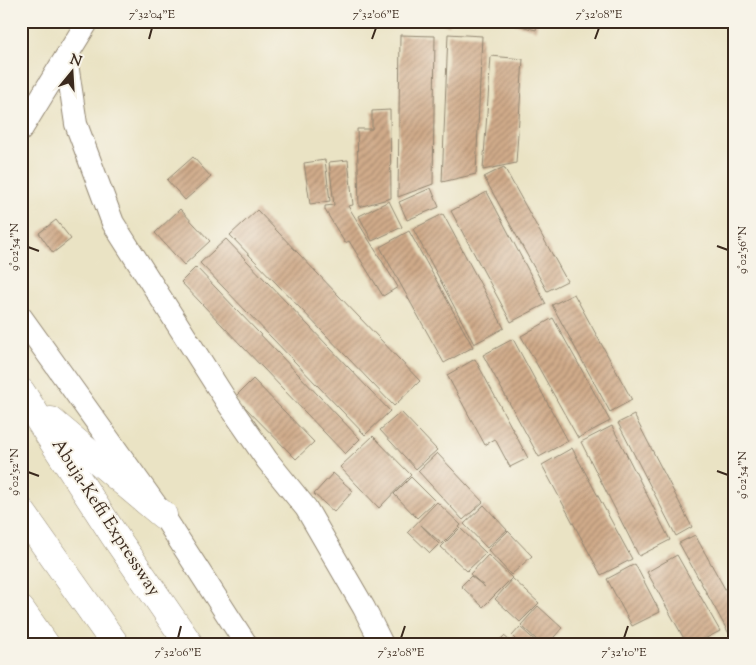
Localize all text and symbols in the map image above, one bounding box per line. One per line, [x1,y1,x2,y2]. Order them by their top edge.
text: 7°32'04"E [129,6,176,24]
text: 7°32'06"E [353,6,400,24]
text: 7°32'08"E [576,6,623,24]
north arrow [48,48,98,98]
text: N [67,50,84,73]
text: 9°02'54"N [6,223,24,271]
text: 9°02'56"N [734,226,752,274]
street label: Abuja-Keffi Expressway [44,434,166,602]
text: 9°02'52"N [6,448,24,496]
text: 9°02'54"N [734,451,752,499]
text: 7°32'06"E [155,644,202,662]
text: 7°32'08"E [378,644,425,662]
text: 7°32'10"E [602,644,647,662]

